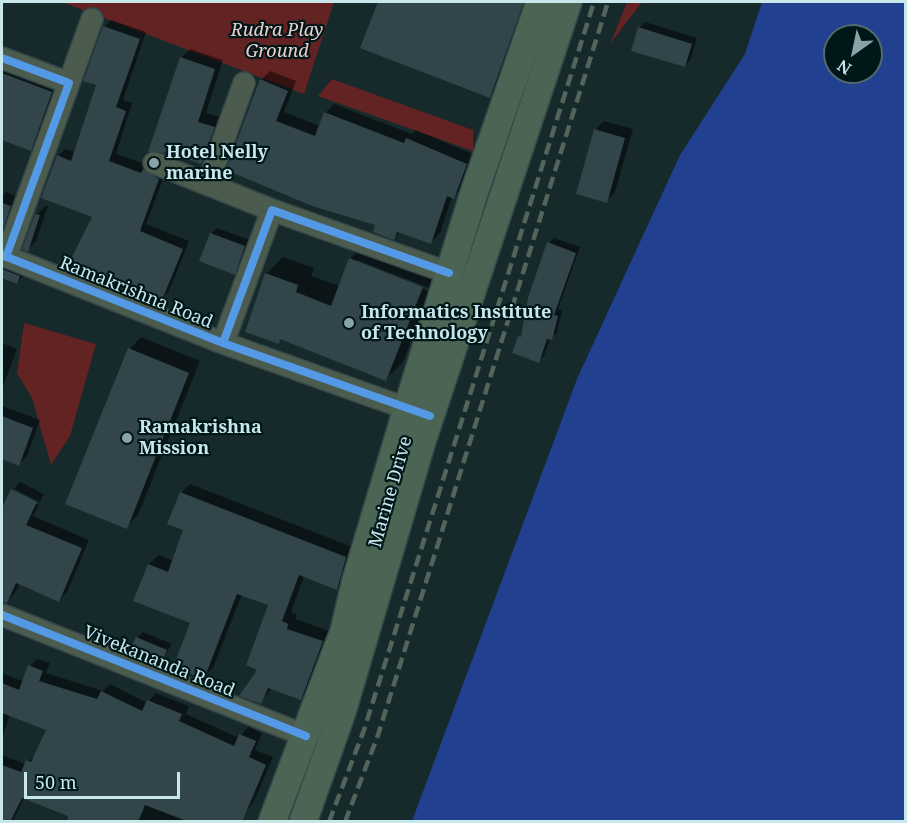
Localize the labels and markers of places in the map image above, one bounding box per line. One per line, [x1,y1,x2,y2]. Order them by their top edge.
place label: Hotel Nelly marine [166,142,268,184]
marker: Hotel Nelly marine [147,156,161,170]
place label: Informatics Institute of Technology [361,302,551,344]
marker: Informatics Institute of Technology [342,316,356,330]
place label: Ramakrishna Mission [139,417,262,460]
marker: Ramakrishna Mission [120,431,134,445]

